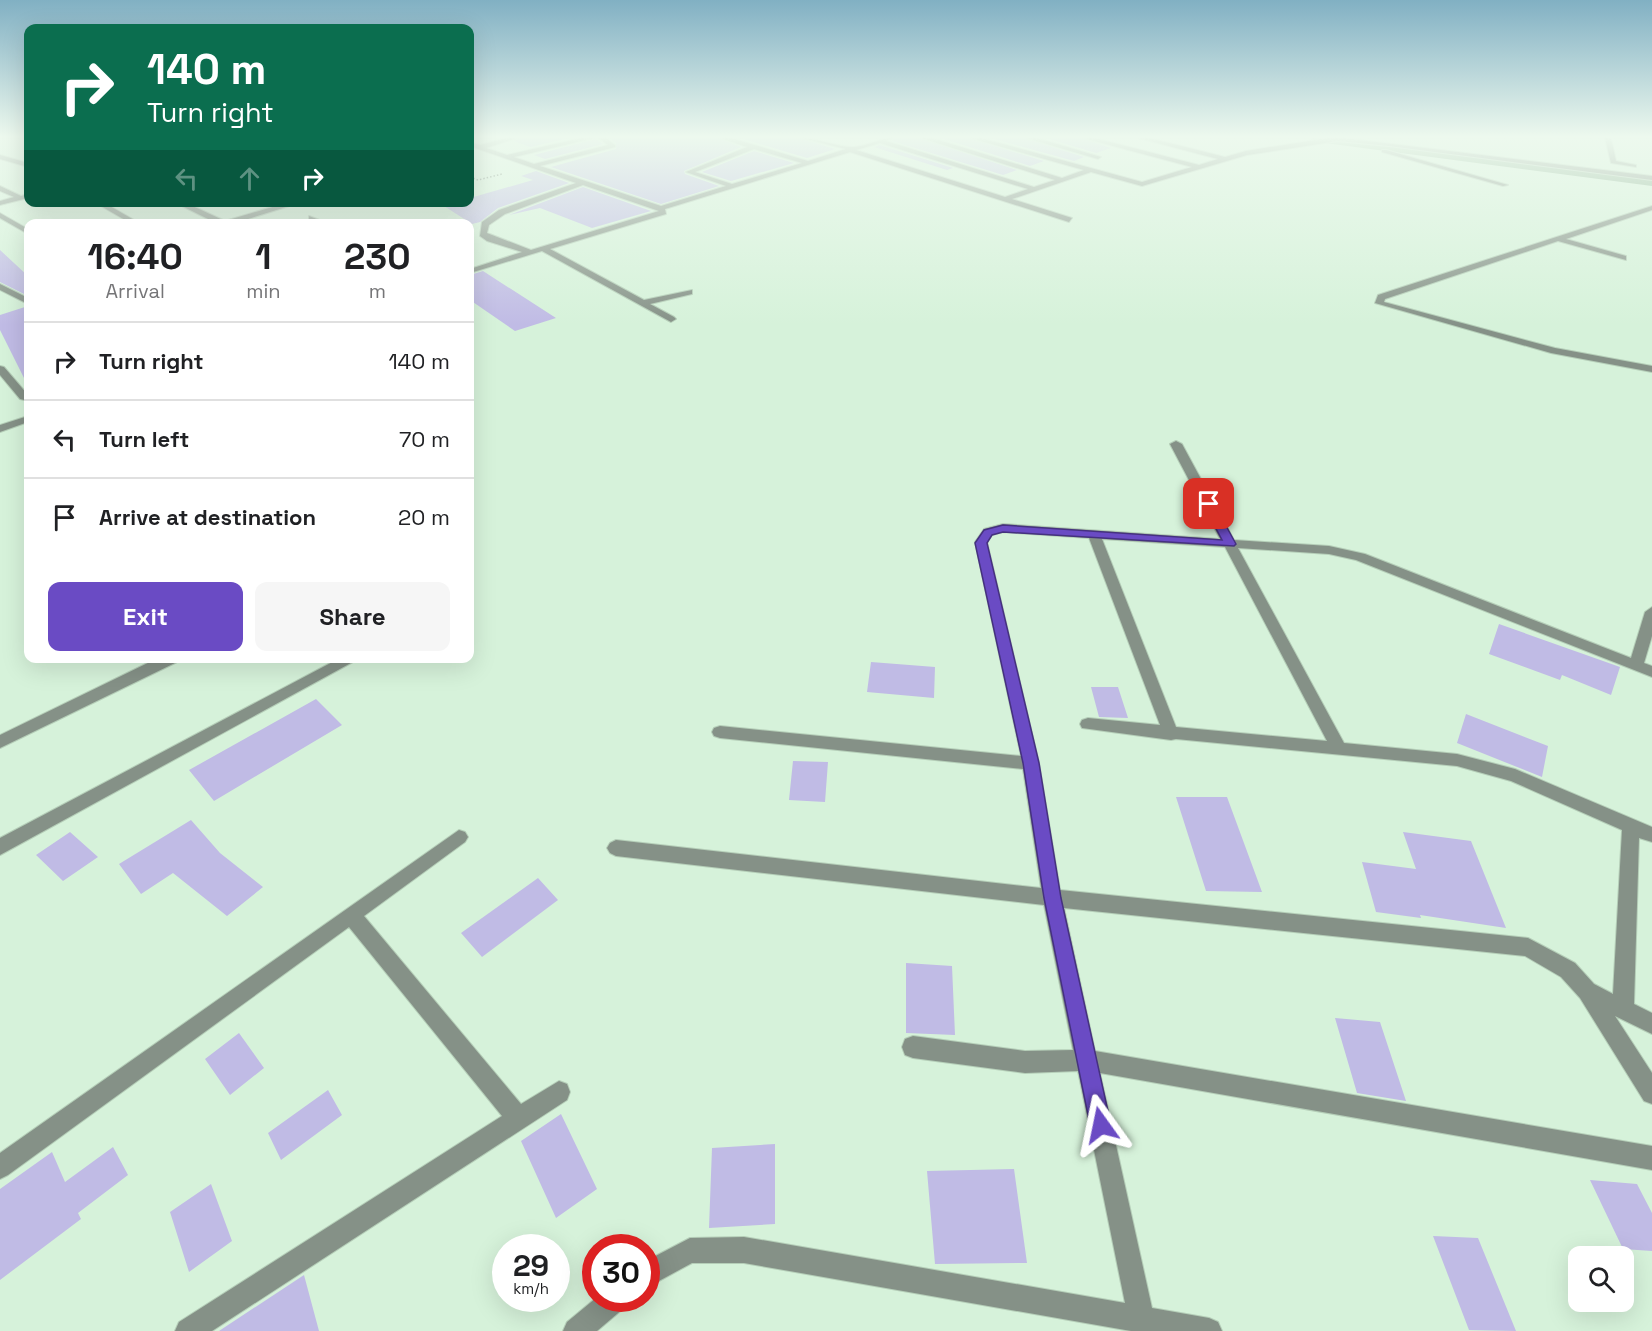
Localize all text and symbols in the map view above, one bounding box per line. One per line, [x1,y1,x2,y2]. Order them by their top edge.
text: 140 m [147,43,266,96]
icon: right [48,48,126,126]
text: Turn right [147,95,274,130]
icon: left [170,162,203,195]
icon: ahead [233,162,266,195]
icon: right [296,162,329,195]
text: 16:40 [87,234,183,280]
text: 1 [255,234,272,280]
text: 230 [344,234,411,280]
text: Arrival [105,278,165,304]
text: min [246,278,281,304]
text: m [369,278,386,304]
icon: right [48,345,81,378]
text: Turn right [99,347,204,375]
text: 140 m [388,347,450,375]
icon: left [48,423,81,456]
text: Turn left [99,425,189,453]
text: 70 m [399,425,450,453]
pin [1183,478,1234,529]
icon: arrive [1192,487,1225,520]
icon: arrive [48,501,81,534]
text: Arrive at destination [99,503,316,531]
text: 20 m [398,503,450,531]
button: Exit [48,582,243,651]
button: Share [255,582,450,651]
position arrow [1069,1093,1133,1157]
speed limit sign: 30 [582,1234,660,1312]
text: 29 [513,1246,549,1285]
map controls [1568,1246,1634,1312]
button: search [1568,1246,1634,1312]
text: km/h [513,1279,549,1298]

